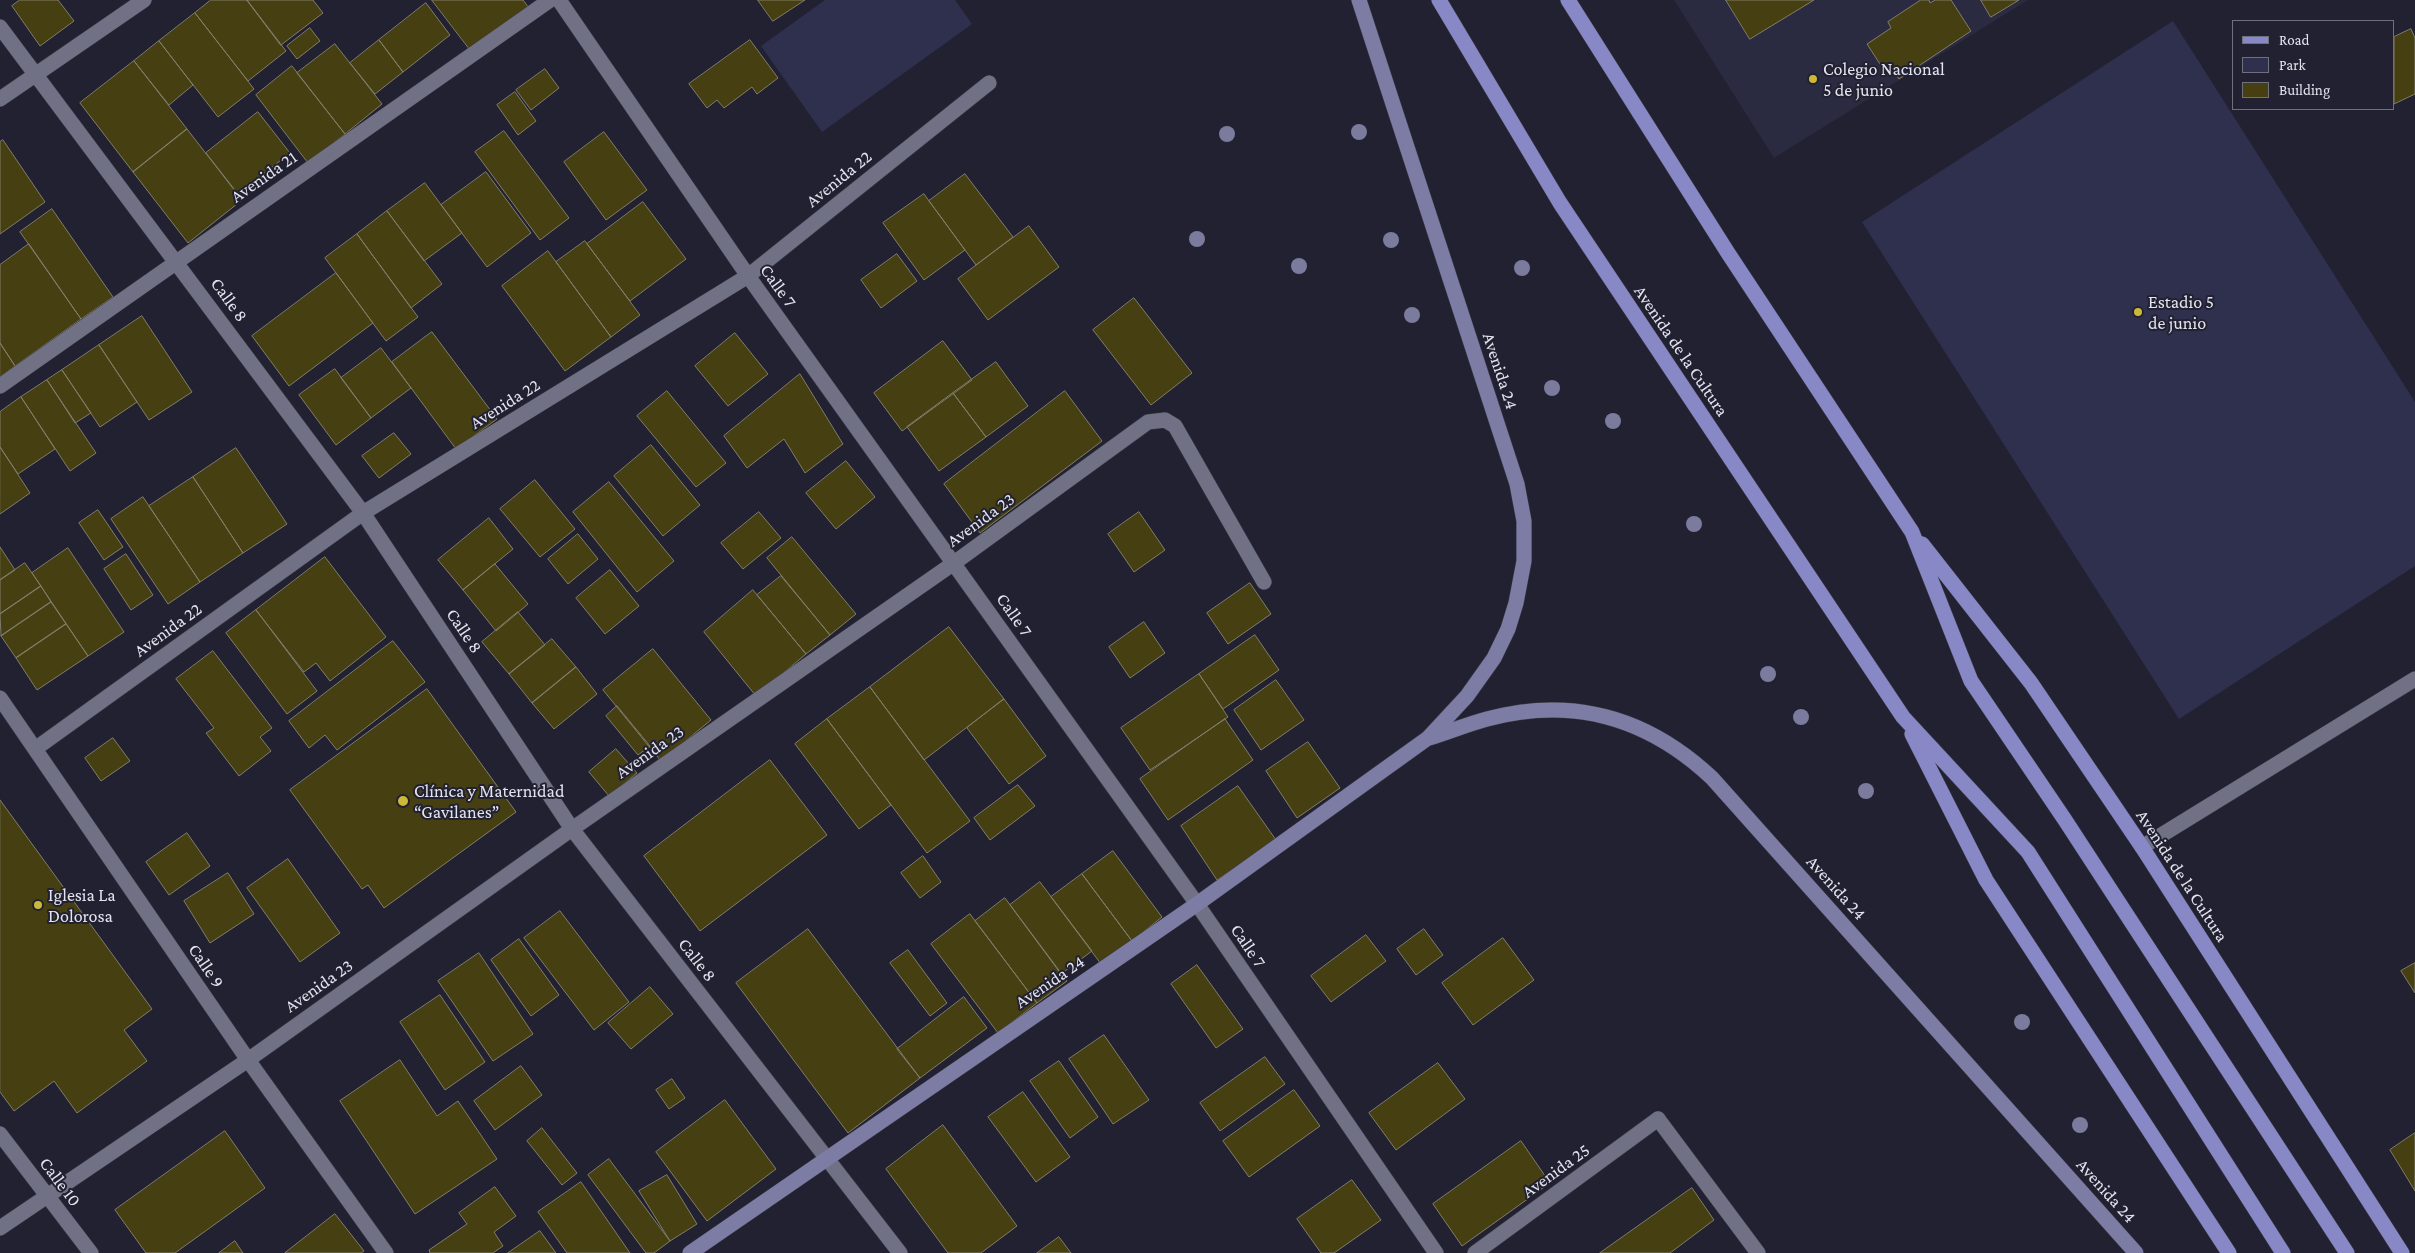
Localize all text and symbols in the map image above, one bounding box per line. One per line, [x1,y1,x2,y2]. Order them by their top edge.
legend [2232,20,2395,110]
text: Road [2279,32,2309,48]
text: Park [2279,57,2306,73]
place label: Colegio Nacional 5 de junio [1823,58,1945,100]
marker: Colegio Nacional 5 de junio [1807,73,1819,85]
text: Building [2279,82,2330,98]
street label: Avenida 21 [227,146,301,208]
street label: Avenida 22 [802,146,876,212]
street label: Calle 7 [755,260,801,312]
street label: Calle 8 [206,274,252,326]
street label: Avenida de la Cultura [1629,281,1733,421]
place label: Estadio 5 de junio [2148,291,2214,334]
marker: Estadio 5 de junio [2132,306,2144,318]
street label: Avenida 24 [1477,330,1523,412]
street label: Avenida 22 [466,374,544,434]
street label: Avenida 23 [943,488,1019,552]
street label: Calle 7 [991,589,1037,641]
street label: Avenida 22 [130,598,206,662]
street label: Calle 8 [441,605,487,657]
street label: Avenida 23 [612,721,688,783]
place label: Clínica y Maternidad “Gavilanes” [414,780,564,822]
marker: Clínica y Maternidad “Gavilanes” [396,794,410,808]
street label: Avenida de la Cultura [2131,806,2233,946]
street label: Avenida 24 [1801,851,1871,925]
place label: Iglesia La Dolorosa [48,884,116,926]
marker: Iglesia La Dolorosa [32,899,44,911]
street label: Calle 7 [1226,920,1270,972]
street label: Calle 8 [673,934,721,986]
street label: Calle 9 [183,940,229,992]
street label: Avenida 24 [1011,951,1089,1013]
street label: Avenida 23 [281,955,357,1017]
street label: Avenida 25 [1518,1139,1594,1203]
street label: Calle 10 [35,1153,85,1211]
street label: Avenida 24 [2071,1154,2141,1228]

